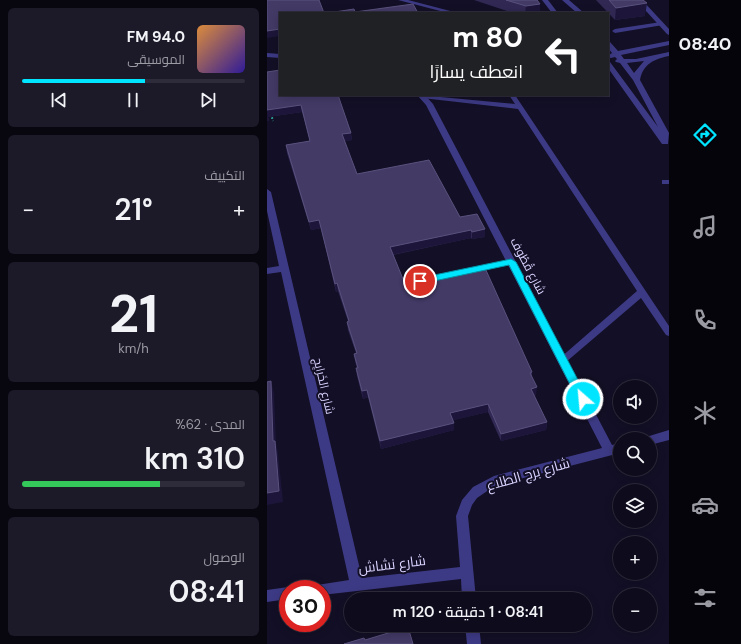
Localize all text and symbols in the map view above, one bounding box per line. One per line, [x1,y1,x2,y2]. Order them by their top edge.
text: 80 m [453,19,523,56]
text: 94.0 FM [127,27,185,47]
icon: left [537,28,589,80]
text: 08:40 [679,32,732,56]
text: الموسيقى [127,51,185,68]
text: انعطف يسارًا [429,60,523,84]
icon: previous [48,89,70,111]
icon: pause [122,89,144,111]
icon: next [197,89,219,111]
icon: directions [691,121,719,149]
text: التكييف [204,167,245,184]
text: 21° [114,190,153,229]
text: − [22,195,34,224]
text: + [233,195,245,224]
icon: music [691,213,719,241]
street label: شارع قُطُوف [506,235,550,297]
pin [403,264,437,298]
icon: arrive [409,270,431,292]
text: 21 [109,280,158,348]
icon: phone [691,306,719,334]
text: km/h [118,340,149,357]
street label: شارع الخَرايِج [310,356,338,416]
position arrow [562,378,604,420]
map controls [613,380,657,632]
button: sound [613,380,657,424]
icon: climate [691,399,719,427]
text: المدى · 62% [176,416,245,433]
button: search [613,432,657,476]
text: 310 km [144,439,245,478]
street label: شارع برج الطلاع [484,454,572,494]
button: layers [613,484,657,528]
icon: car [691,491,719,519]
button: + [613,536,657,580]
text: الوصول [204,549,245,566]
street label: شارع نشاش [357,551,427,577]
text: 08:41 [169,572,245,611]
speed limit sign: 30 [279,580,331,632]
icon: filters [691,584,719,612]
button: − [613,588,657,632]
text: 08:41 · 1 دقيقة · 120 m [393,602,543,622]

